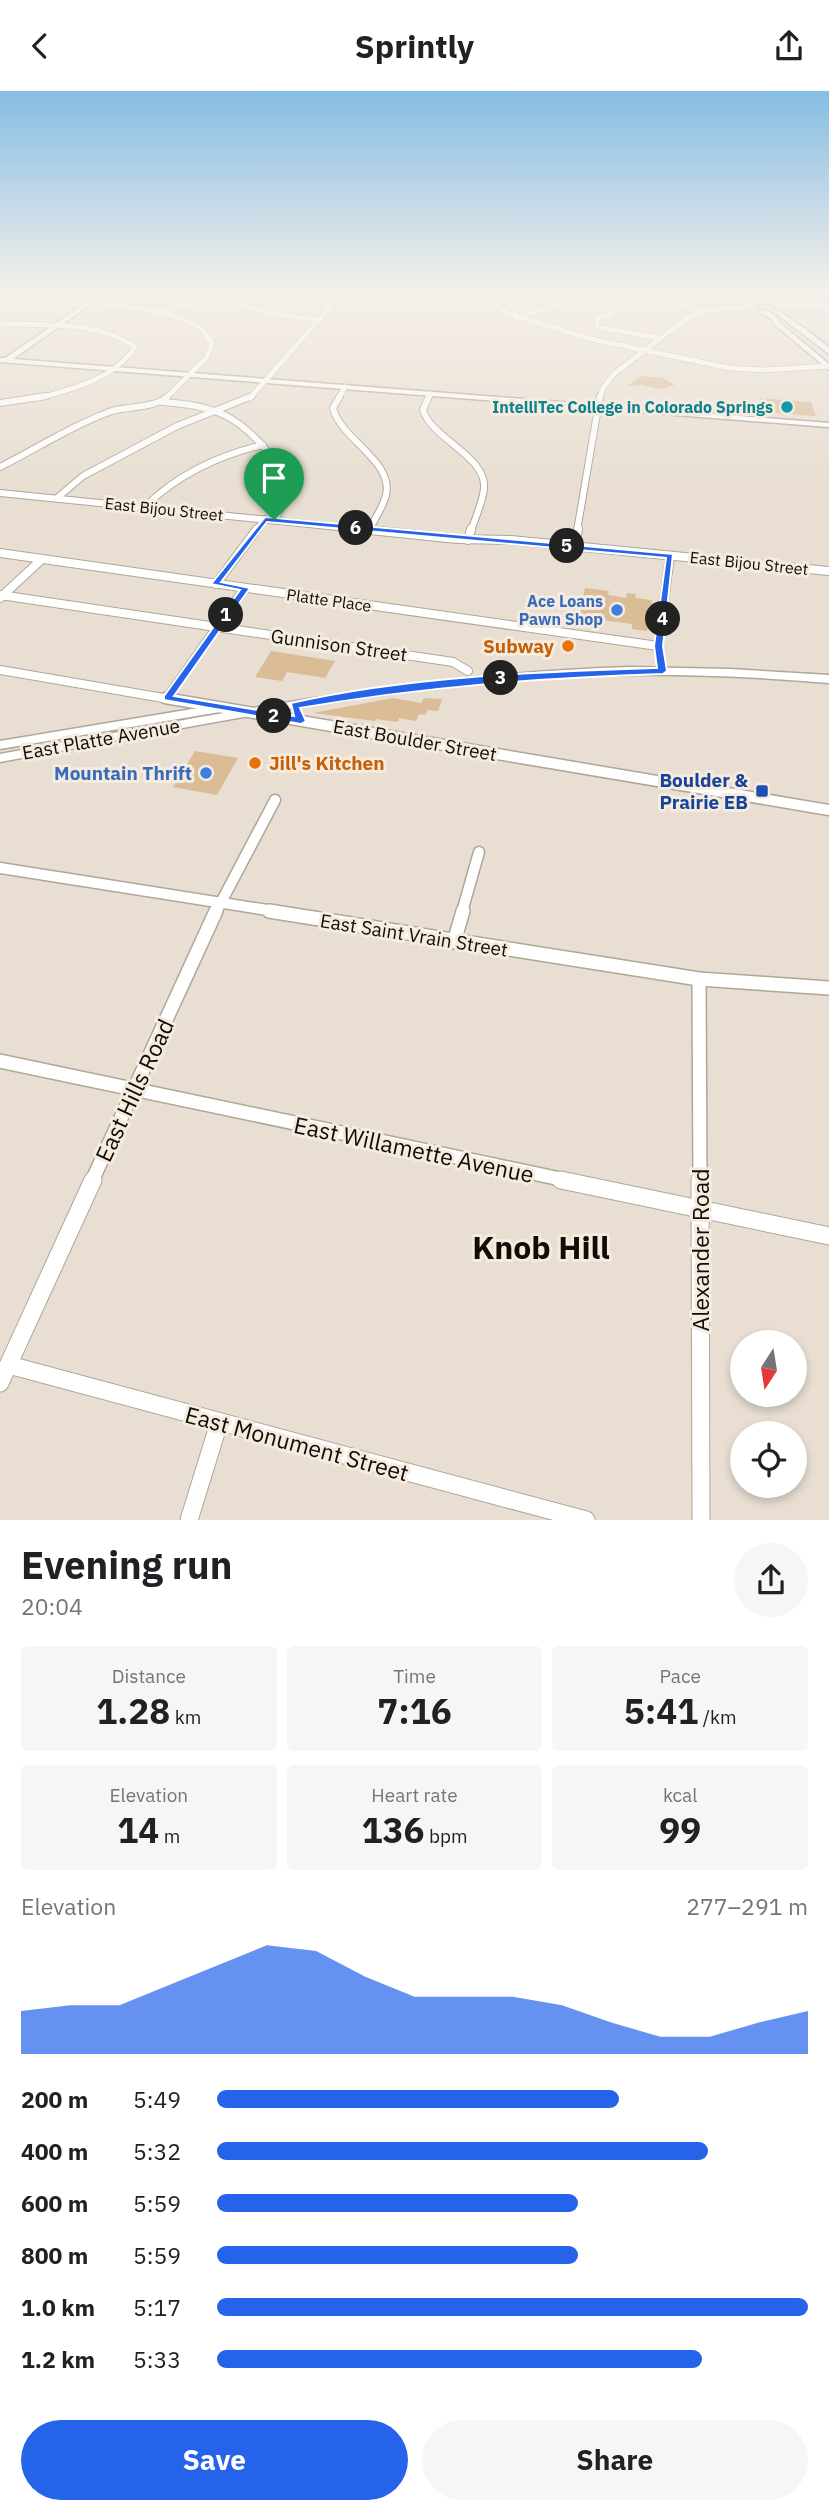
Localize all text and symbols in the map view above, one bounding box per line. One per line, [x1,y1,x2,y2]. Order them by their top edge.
text: Sprintly [355,25,474,67]
icon: back [21,27,59,65]
icon: share [770,27,808,65]
place label: IntelliTec College in Colorado Springs [492,397,773,417]
marker: IntelliTec College in Colorado Springs [779,399,795,415]
pin [244,448,304,520]
icon: arrive [255,459,293,497]
street label: East Bijou Street [104,493,224,525]
pin: 6 [338,511,374,545]
text: 6 [350,515,361,539]
pin: 5 [550,529,584,563]
text: 5 [561,533,572,557]
street label: East Bijou Street [689,547,809,579]
street label: Platte Place [285,584,373,616]
place label: Ace Loans Pawn Shop [519,591,603,629]
pin: 1 [208,597,244,633]
pin: 4 [646,601,680,637]
text: 1 [220,602,231,626]
marker: Ace Loans Pawn Shop [609,602,625,618]
text: 4 [657,606,668,630]
street label: Gunnison Street [269,624,409,666]
place label: Subway [483,634,555,658]
marker: Subway [560,638,576,654]
pin: 3 [484,661,518,695]
text: 3 [495,665,506,689]
pin: 2 [256,699,292,733]
text: 2 [268,703,279,727]
street label: East Platte Avenue [20,713,182,765]
street label: East Boulder Street [331,714,499,766]
place label: Jill's Kitchen [269,751,385,775]
marker: Jill's Kitchen [247,755,263,771]
place label: Mountain Thrift [54,761,192,785]
marker: Mountain Thrift [198,765,214,781]
place label: Boulder & Prairie EB [659,768,748,814]
marker: Boulder & Prairie EB [754,783,770,799]
street label: East Saint Vrain Street [318,908,510,962]
street label: East Hills Road [88,1014,180,1166]
street label: East Willamette Avenue [291,1109,537,1189]
street label: Alexander Road [685,1168,715,1332]
district label: Knob Hill [472,1226,610,1268]
north arrow [730,1330,807,1407]
map controls [730,1330,807,1498]
street label: East Monument Street [182,1399,412,1487]
button: locate [730,1421,807,1498]
text: Evening run [21,1540,232,1589]
button: share [734,1543,808,1617]
text: 20:04 [21,1591,83,1621]
text: Distance [112,1664,186,1688]
text: Time [393,1664,436,1688]
text: Pace [659,1664,701,1688]
text: 1.28 [96,1688,170,1734]
text: 7:16 [377,1688,452,1734]
text: 5:41 [624,1688,698,1734]
text: km [170,1705,201,1729]
text: /km [698,1705,737,1729]
text: Elevation [109,1783,188,1807]
text: Heart rate [371,1783,458,1807]
text: kcal [663,1783,697,1807]
text: 14 [117,1807,159,1853]
text: 136 [361,1807,424,1853]
text: 99 [659,1807,701,1853]
text: m [159,1824,180,1848]
text: bpm [424,1824,468,1848]
text: Elevation [21,1891,116,1921]
text: 277–291 m [686,1891,808,1921]
text: 200 m [21,2084,88,2114]
text: 5:49 [133,2084,181,2114]
text: 400 m [21,2136,88,2166]
text: 5:32 [133,2136,181,2166]
text: 600 m [21,2188,88,2218]
text: 5:59 [133,2188,181,2218]
text: 800 m [21,2240,88,2270]
text: 5:59 [133,2240,181,2270]
text: 1.0 km [21,2292,95,2322]
text: 5:17 [133,2292,181,2322]
text: 1.2 km [21,2344,95,2374]
text: 5:33 [133,2344,181,2374]
button: Save [21,2420,408,2500]
button: Share [422,2420,808,2500]

